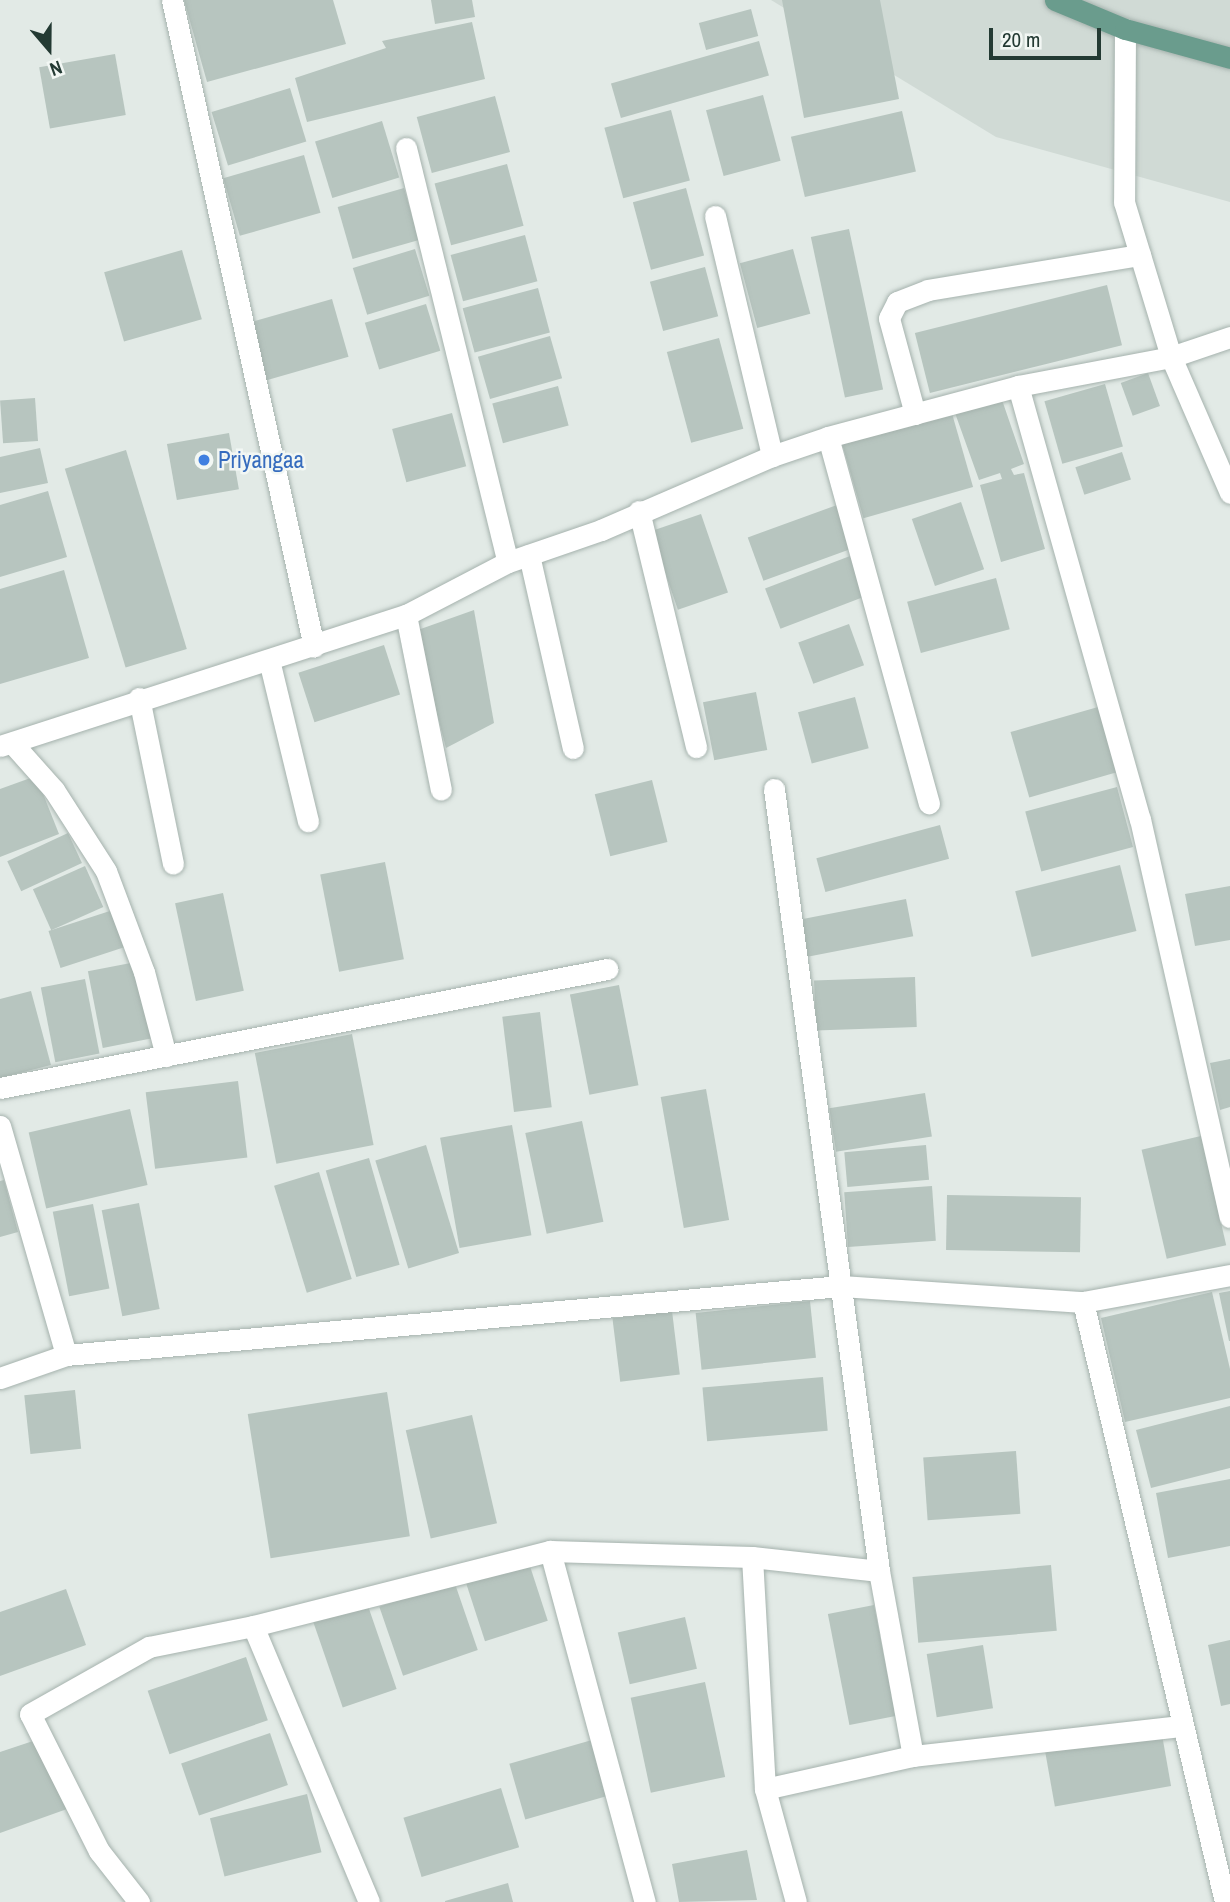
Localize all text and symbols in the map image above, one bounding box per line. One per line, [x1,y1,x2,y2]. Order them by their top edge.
north arrow [14,14,84,84]
scale bar [992,14,1104,58]
text: 20 m [1002,25,1040,54]
text: N [46,55,66,83]
place label: Priyangaa [218,446,304,474]
marker: Priyangaa [196,452,212,468]

